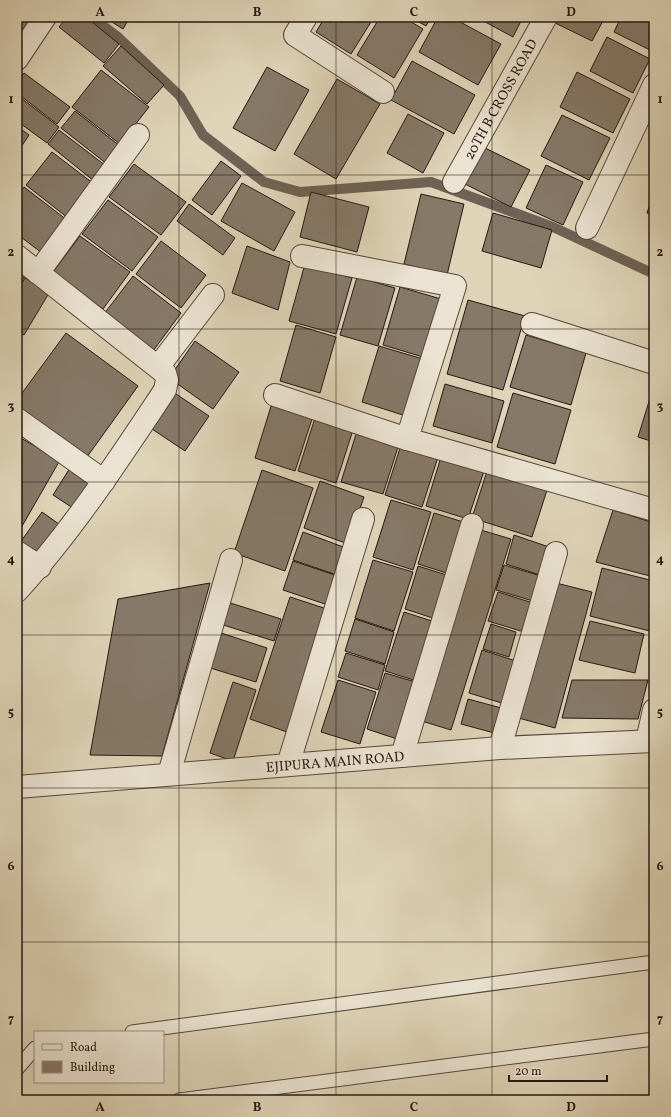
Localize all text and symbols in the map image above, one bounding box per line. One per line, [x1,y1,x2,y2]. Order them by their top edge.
text: A [95,4,105,22]
text: B [253,4,262,22]
text: C [410,4,418,22]
text: D [566,4,576,22]
street label: 20TH B CROSS ROAD [460,36,543,164]
text: 1 [8,91,14,109]
text: 1 [657,91,663,109]
text: 2 [8,244,15,262]
text: 2 [657,244,664,262]
text: 3 [8,398,15,416]
text: 3 [657,398,664,416]
text: 4 [7,551,15,569]
text: 4 [656,551,664,569]
text: 5 [8,704,14,722]
text: 5 [657,704,663,722]
street label: EJIPURA MAIN ROAD [265,748,405,778]
text: 6 [7,858,15,876]
text: 6 [656,858,664,876]
text: 7 [8,1011,14,1029]
text: 7 [657,1011,663,1029]
legend [34,1031,164,1083]
text: Road [70,1040,97,1056]
scale bar [509,1057,607,1083]
text: Building [70,1060,115,1076]
text: 20 m [515,1064,542,1080]
text: A [95,1099,105,1117]
text: B [253,1099,262,1117]
text: C [410,1099,418,1117]
text: D [566,1099,576,1117]

